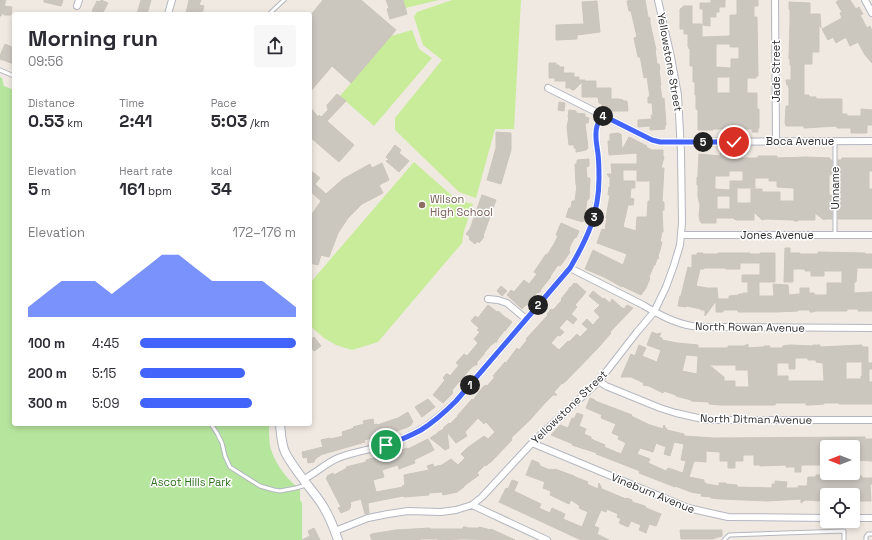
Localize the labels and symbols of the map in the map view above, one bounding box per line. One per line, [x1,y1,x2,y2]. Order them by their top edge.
street label: Yellowstone Street [654,11,686,113]
street label: Jade Street [769,40,783,102]
pin: 4 [593,106,613,126]
pin [717,125,751,159]
pin: 5 [693,132,713,152]
street label: Boca Avenue [766,134,834,148]
street label: Unname [828,166,842,210]
place label: Wilson High School [430,192,493,219]
marker: Wilson High School [417,200,427,210]
pin: 3 [584,207,604,227]
street label: Jones Avenue [740,228,814,242]
pin: 2 [528,295,548,315]
street label: North Rowan Avenue [695,319,805,335]
street label: Yellowstone Street [528,367,610,447]
pin: 1 [460,375,480,395]
street label: North Ditman Avenue [700,411,812,427]
pin [369,428,403,462]
north arrow [820,440,860,480]
street label: Vineburn Avenue [609,470,697,516]
park label: Ascot Hills Park [151,475,231,489]

